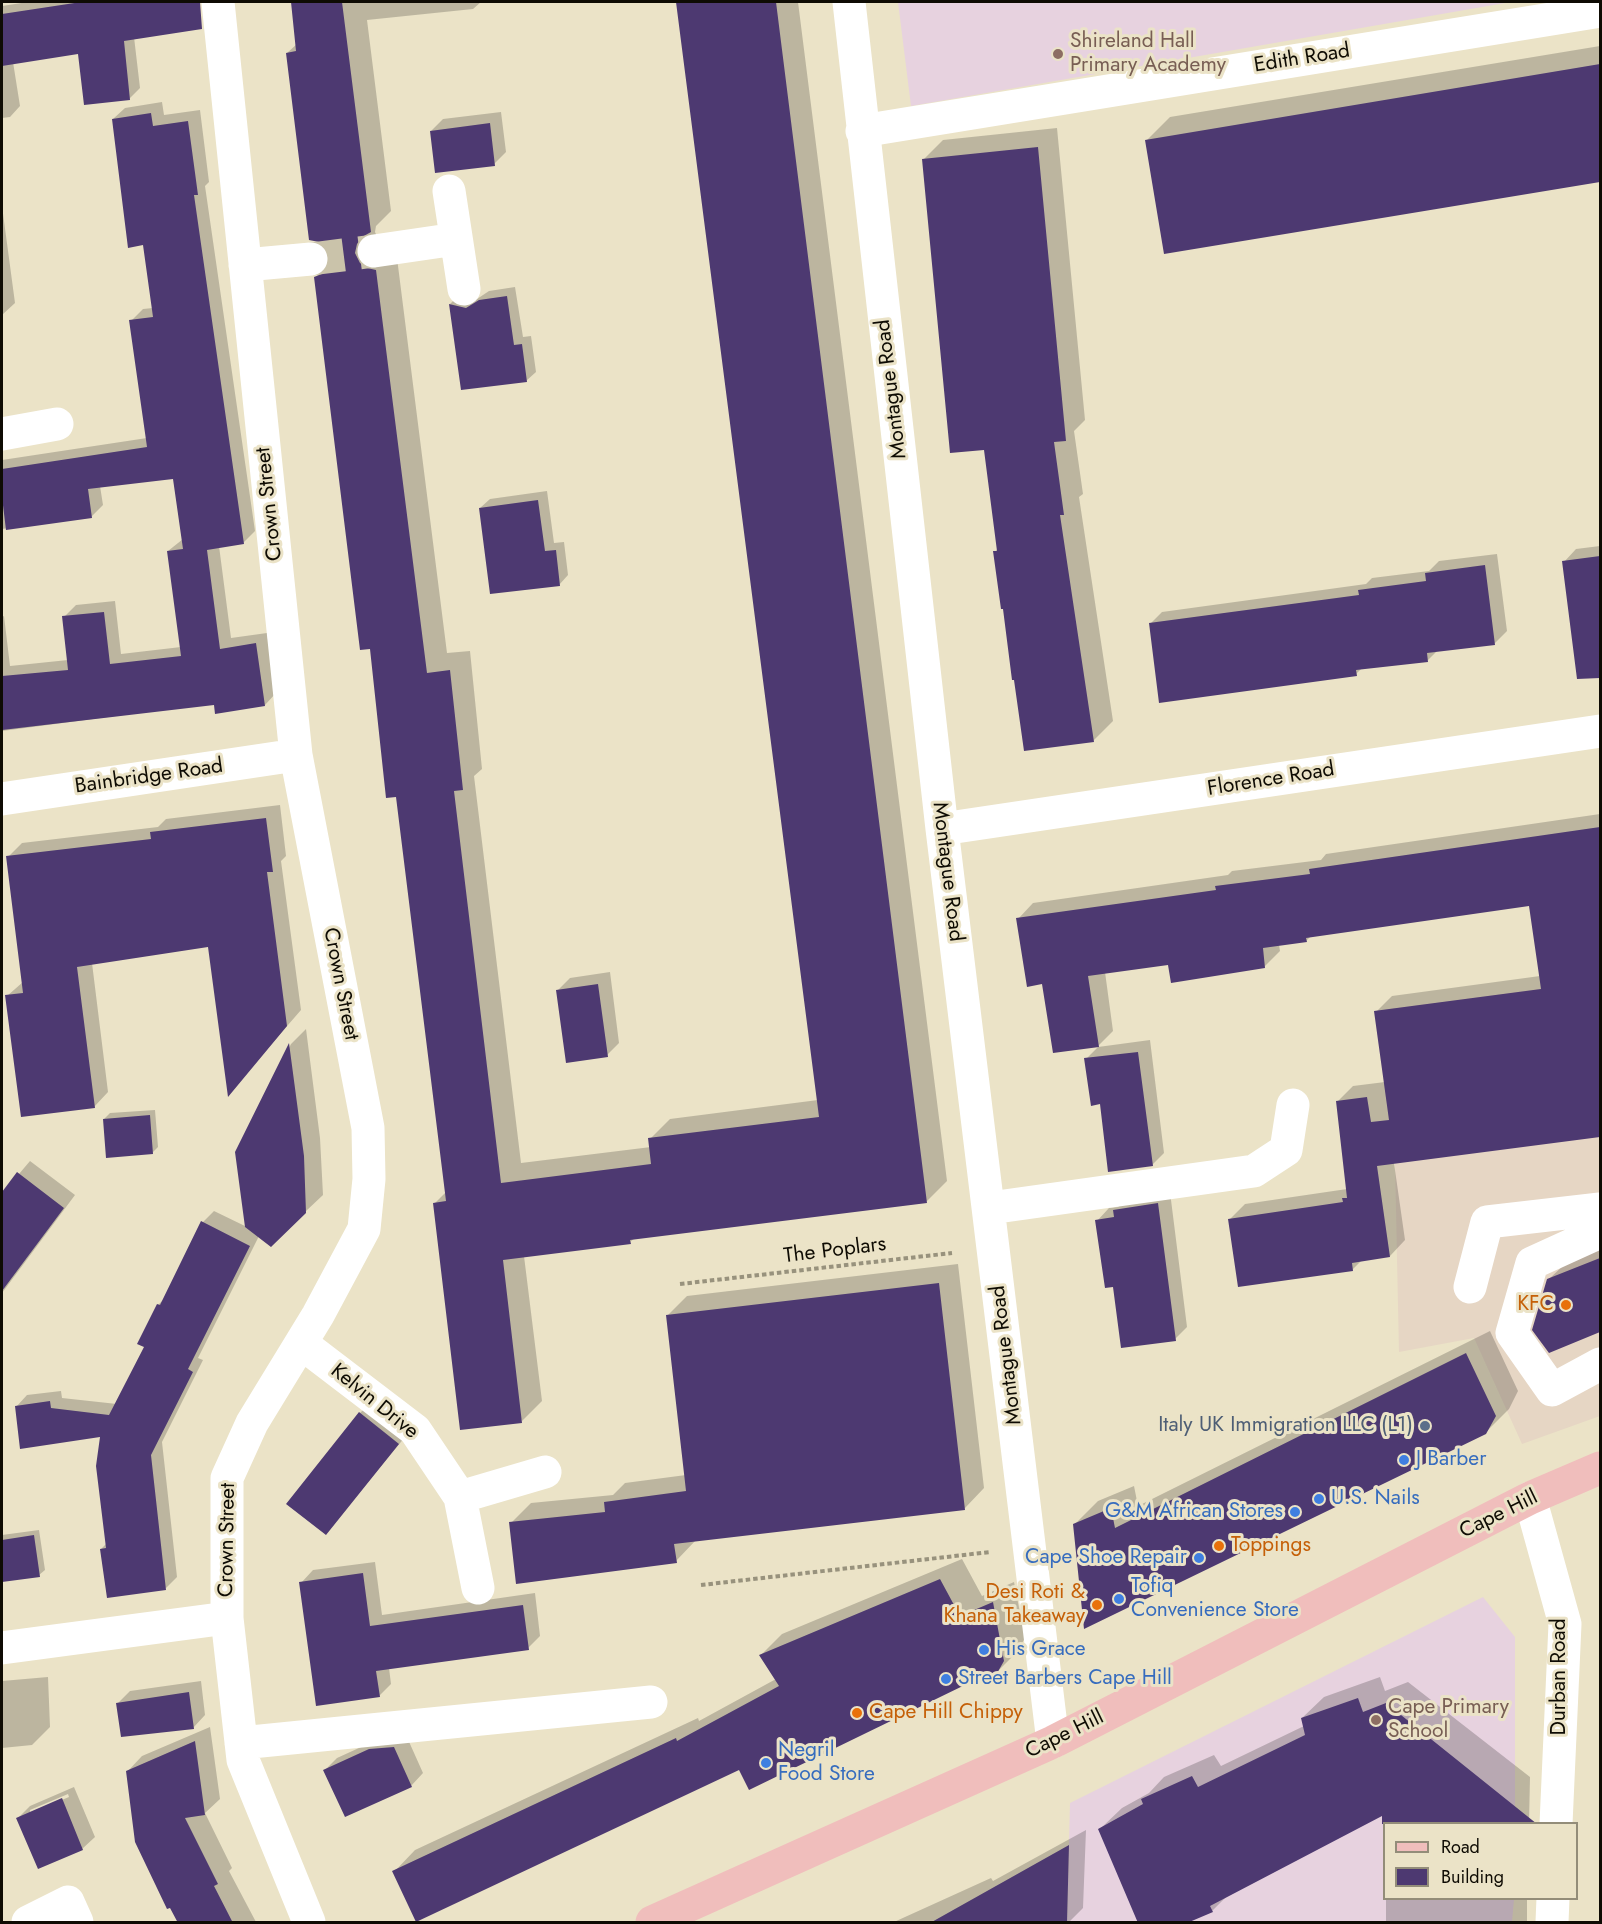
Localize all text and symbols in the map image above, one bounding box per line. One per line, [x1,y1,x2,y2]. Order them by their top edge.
place label: Shireland Hall Primary Academy [1070,29,1226,79]
street label: Edith Road [1252,39,1352,79]
marker: Shireland Hall Primary Academy [1051,47,1065,61]
street label: Montague Road [871,318,913,460]
street label: Crown Street [252,446,288,562]
street label: Bainbridge Road [73,754,225,800]
street label: Florence Road [1206,758,1336,802]
street label: Montague Road [926,801,968,943]
street label: Crown Street [317,926,363,1042]
street label: The Poplars [782,1232,888,1270]
street label: Montague Road [986,1284,1028,1426]
place label: KFC [1517,1292,1554,1318]
marker: KFC [1559,1298,1573,1312]
street label: Kelvin Drive [325,1359,423,1445]
place label: Italy UK Immigration LLC (L1) [1158,1413,1413,1439]
marker: Italy UK Immigration LLC (L1) [1418,1419,1432,1433]
place label: J Barber [1416,1447,1486,1473]
marker: J Barber [1397,1453,1411,1467]
street label: Crown Street [214,1483,242,1597]
street label: Cape Hill [1456,1485,1542,1545]
place label: U.S. Nails [1331,1486,1420,1512]
marker: U.S. Nails [1312,1492,1326,1506]
place label: G&M African Stores [1105,1499,1283,1525]
marker: G&M African Stores [1288,1505,1302,1519]
place label: Toppings [1231,1533,1311,1559]
marker: Toppings [1212,1539,1226,1553]
place label: Cape Shoe Repair [1025,1545,1187,1571]
marker: Cape Shoe Repair [1192,1551,1206,1565]
place label: Tofiq Convenience Store [1131,1574,1299,1624]
place label: Desi Roti & Khana Takeaway [944,1580,1085,1630]
marker: Tofiq Convenience Store [1112,1592,1126,1606]
marker: Desi Roti & Khana Takeaway [1090,1598,1104,1612]
street label: Durban Road [1547,1618,1573,1736]
place label: His Grace [996,1637,1086,1663]
marker: His Grace [977,1643,991,1657]
place label: Street Barbers Cape Hill [958,1666,1172,1692]
marker: Street Barbers Cape Hill [939,1672,953,1686]
place label: Cape Primary School [1388,1695,1509,1745]
place label: Cape Hill Chippy [869,1700,1023,1726]
street label: Cape Hill [1022,1705,1108,1765]
marker: Cape Hill Chippy [850,1706,864,1720]
marker: Cape Primary School [1369,1713,1383,1727]
place label: Negril Food Store [778,1738,875,1788]
marker: Negril Food Store [759,1756,773,1770]
legend [1383,1822,1578,1900]
text: Road [1441,1834,1480,1860]
text: Building [1441,1864,1504,1890]

